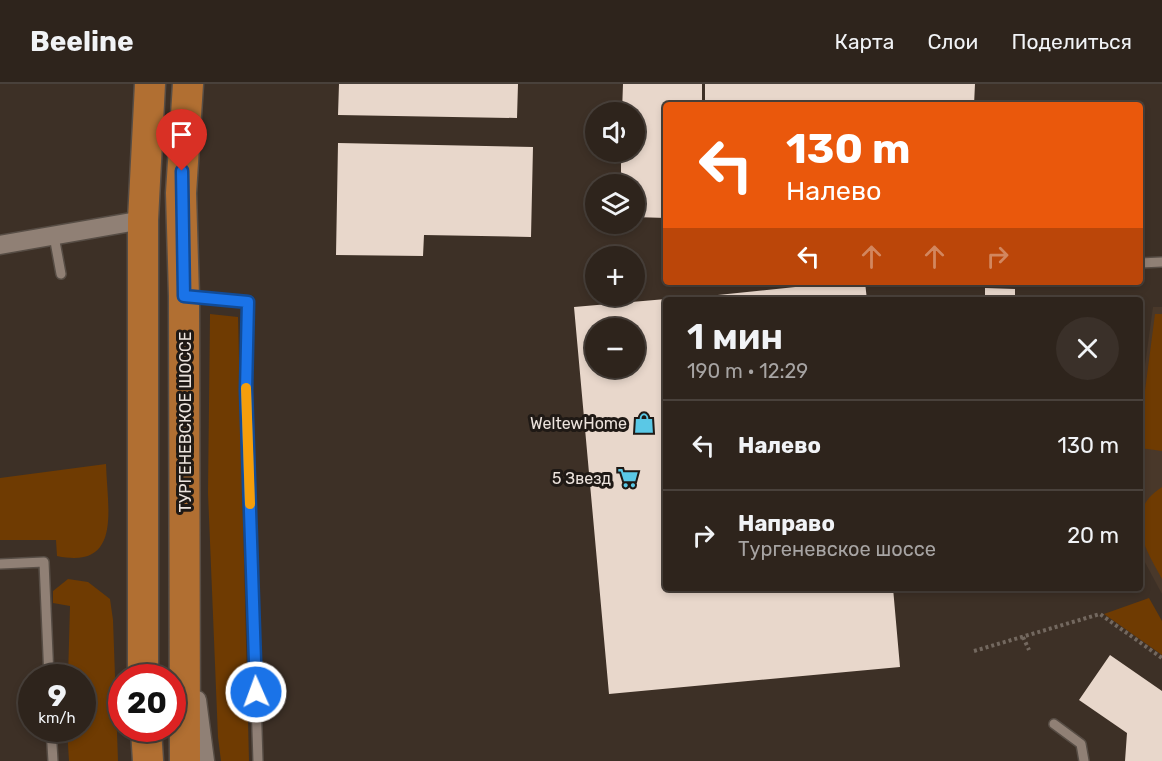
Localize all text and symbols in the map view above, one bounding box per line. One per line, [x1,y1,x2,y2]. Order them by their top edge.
text: Beeline [30,25,134,58]
text: Карта [834,29,894,54]
text: Слои [927,29,978,54]
text: Поделиться [1011,29,1132,54]
map controls [585,102,645,378]
button: sound [585,102,645,162]
pin [156,109,207,171]
icon: arrive [165,118,198,151]
text: 130 m [786,124,911,174]
icon: left [687,126,765,204]
button: layers [585,174,645,234]
text: Налево [786,175,882,207]
icon: left [792,240,825,273]
icon: ahead [855,240,888,273]
icon: ahead [918,240,951,273]
icon: right [981,240,1014,273]
button: + [585,246,645,306]
text: 1 мин [687,315,783,358]
button: close [1056,317,1119,380]
button: − [585,318,645,378]
street label: ТУРГЕНЕВСКОЕ ШОССЕ [176,332,195,512]
text: 190 m · 12:29 [687,359,808,383]
shop icon: WeltewHome [632,411,656,435]
place label: WeltewHome [530,414,627,433]
icon: left [687,429,720,462]
text: Налево [738,432,821,459]
text: 130 m [1057,432,1119,459]
supermarket icon: 5 Звезд [616,466,640,490]
place label: 5 Звезд [552,469,611,488]
text: Направо [738,510,835,537]
icon: right [687,519,720,552]
text: 20 m [1067,522,1119,549]
text: Тургеневское шоссе [738,537,936,561]
position arrow [224,660,288,724]
speed limit sign: 20 [108,664,186,742]
text: 9 [47,678,67,714]
text: km/h [38,709,76,727]

